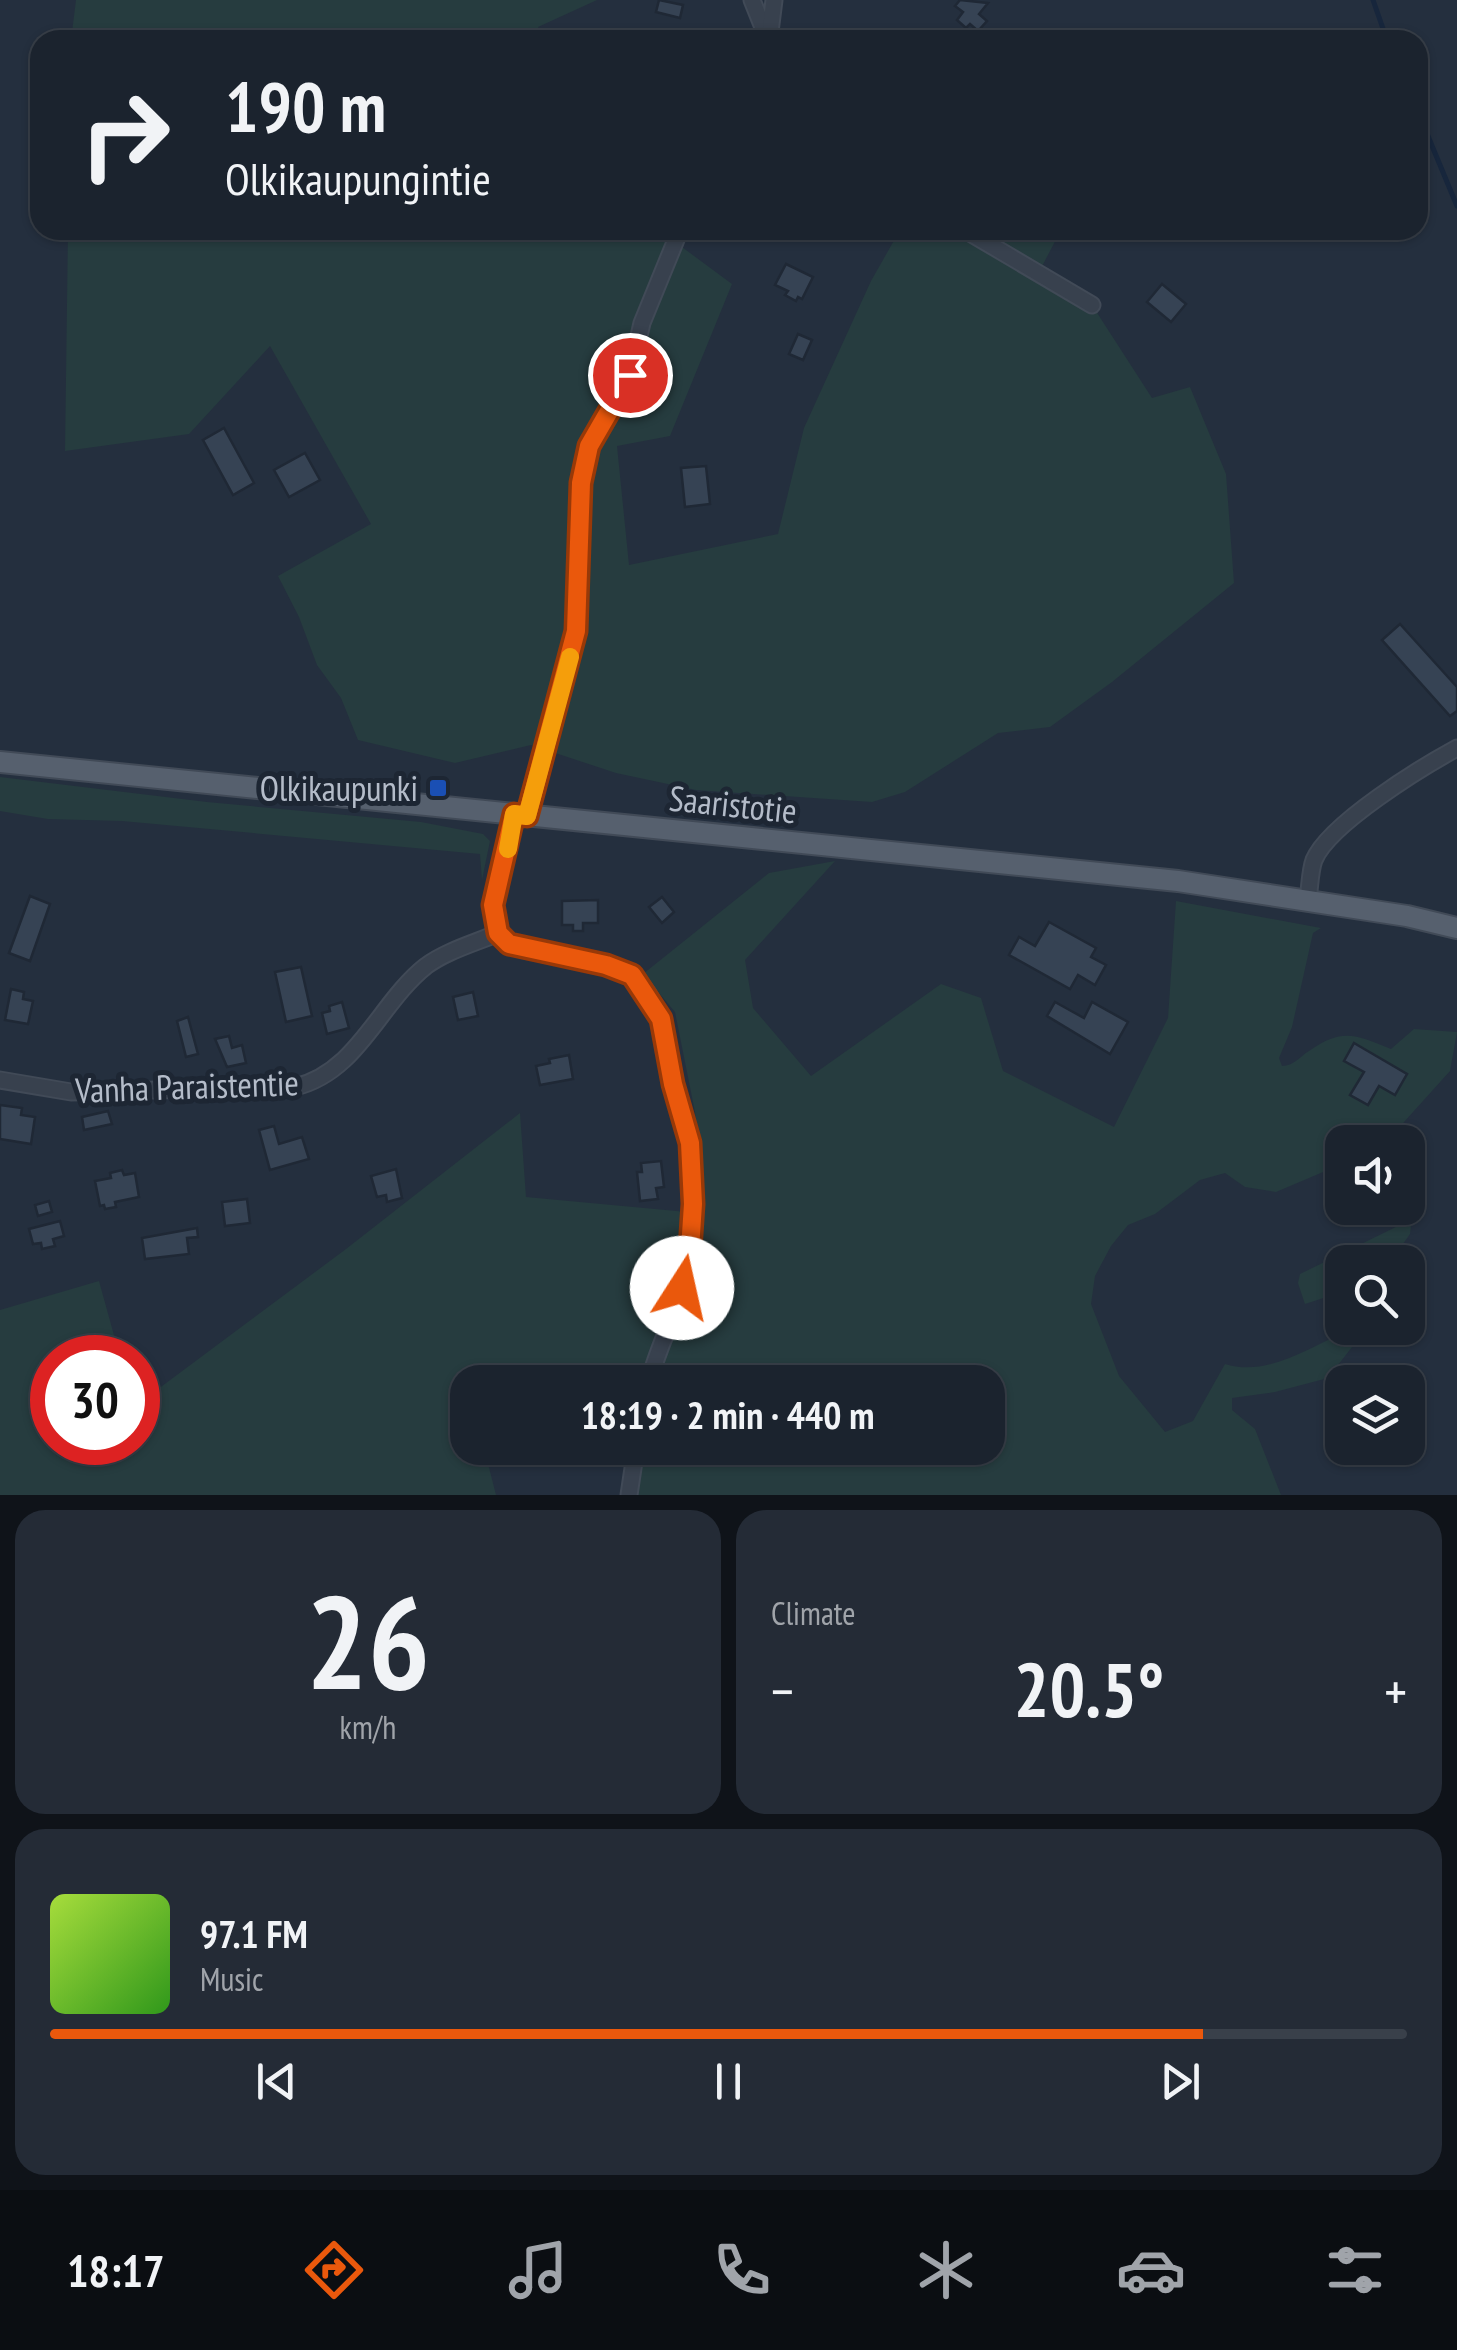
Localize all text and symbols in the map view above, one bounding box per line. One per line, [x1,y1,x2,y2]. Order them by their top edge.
text: 190 m [225,61,386,151]
icon: right [60,70,190,200]
text: Olkikaupungintie [225,149,491,207]
pin [588,333,673,418]
icon: arrive [603,348,658,403]
place label: Olkikaupunki [260,765,418,811]
street label: Saaristotie [667,774,799,834]
marker: Olkikaupunki [427,777,449,799]
street label: Vanha Paraistentie [73,1059,300,1113]
map controls [1325,1125,1425,1465]
button: sound [1325,1125,1425,1225]
position arrow [630,1236,734,1340]
button: search [1325,1245,1425,1345]
speed limit sign: 30 [30,1335,160,1465]
button: layers [1325,1365,1425,1465]
text: 18:19 · 2 min · 440 m [581,1390,874,1439]
text: 26 [306,1557,430,1725]
text: Climate [771,1592,855,1634]
text: 20.5° [1014,1641,1164,1738]
text: − [771,1655,794,1726]
text: + [1384,1655,1407,1726]
text: km/h [340,1706,396,1748]
text: 97.1 FM [200,1909,308,1958]
text: Music [200,1958,263,2000]
icon: previous [249,2054,304,2109]
icon: pause [701,2054,756,2109]
icon: next [1153,2054,1208,2109]
icon: directions [299,2235,369,2305]
icon: music [503,2235,573,2305]
icon: phone [707,2235,777,2305]
icon: climate [911,2235,981,2305]
icon: car [1116,2235,1186,2305]
icon: filters [1320,2235,1390,2305]
text: 18:17 [67,2241,164,2299]

